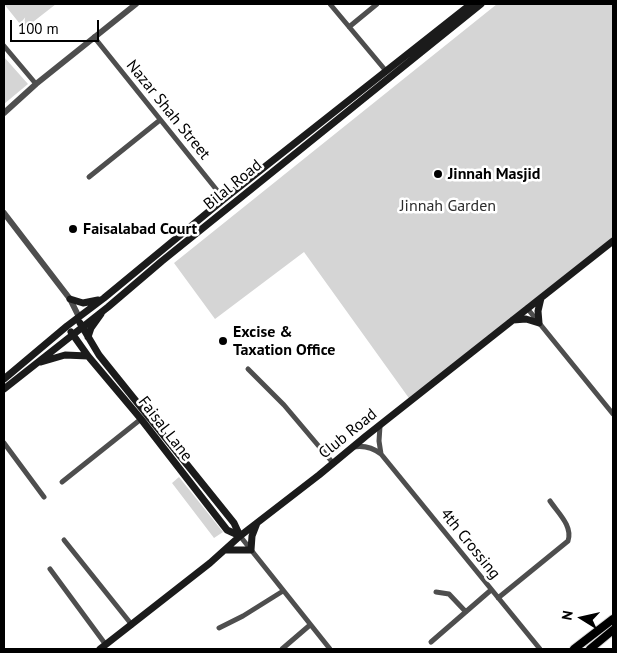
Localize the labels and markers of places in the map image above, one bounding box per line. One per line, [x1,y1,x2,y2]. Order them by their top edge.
place label: Jinnah Masjid [448,164,540,184]
marker: Jinnah Masjid [432,168,444,180]
place label: Faisalabad Court [83,219,197,239]
marker: Faisalabad Court [67,223,79,235]
place label: Excise & Taxation Office [233,322,335,360]
marker: Excise & Taxation Office [217,335,229,347]

